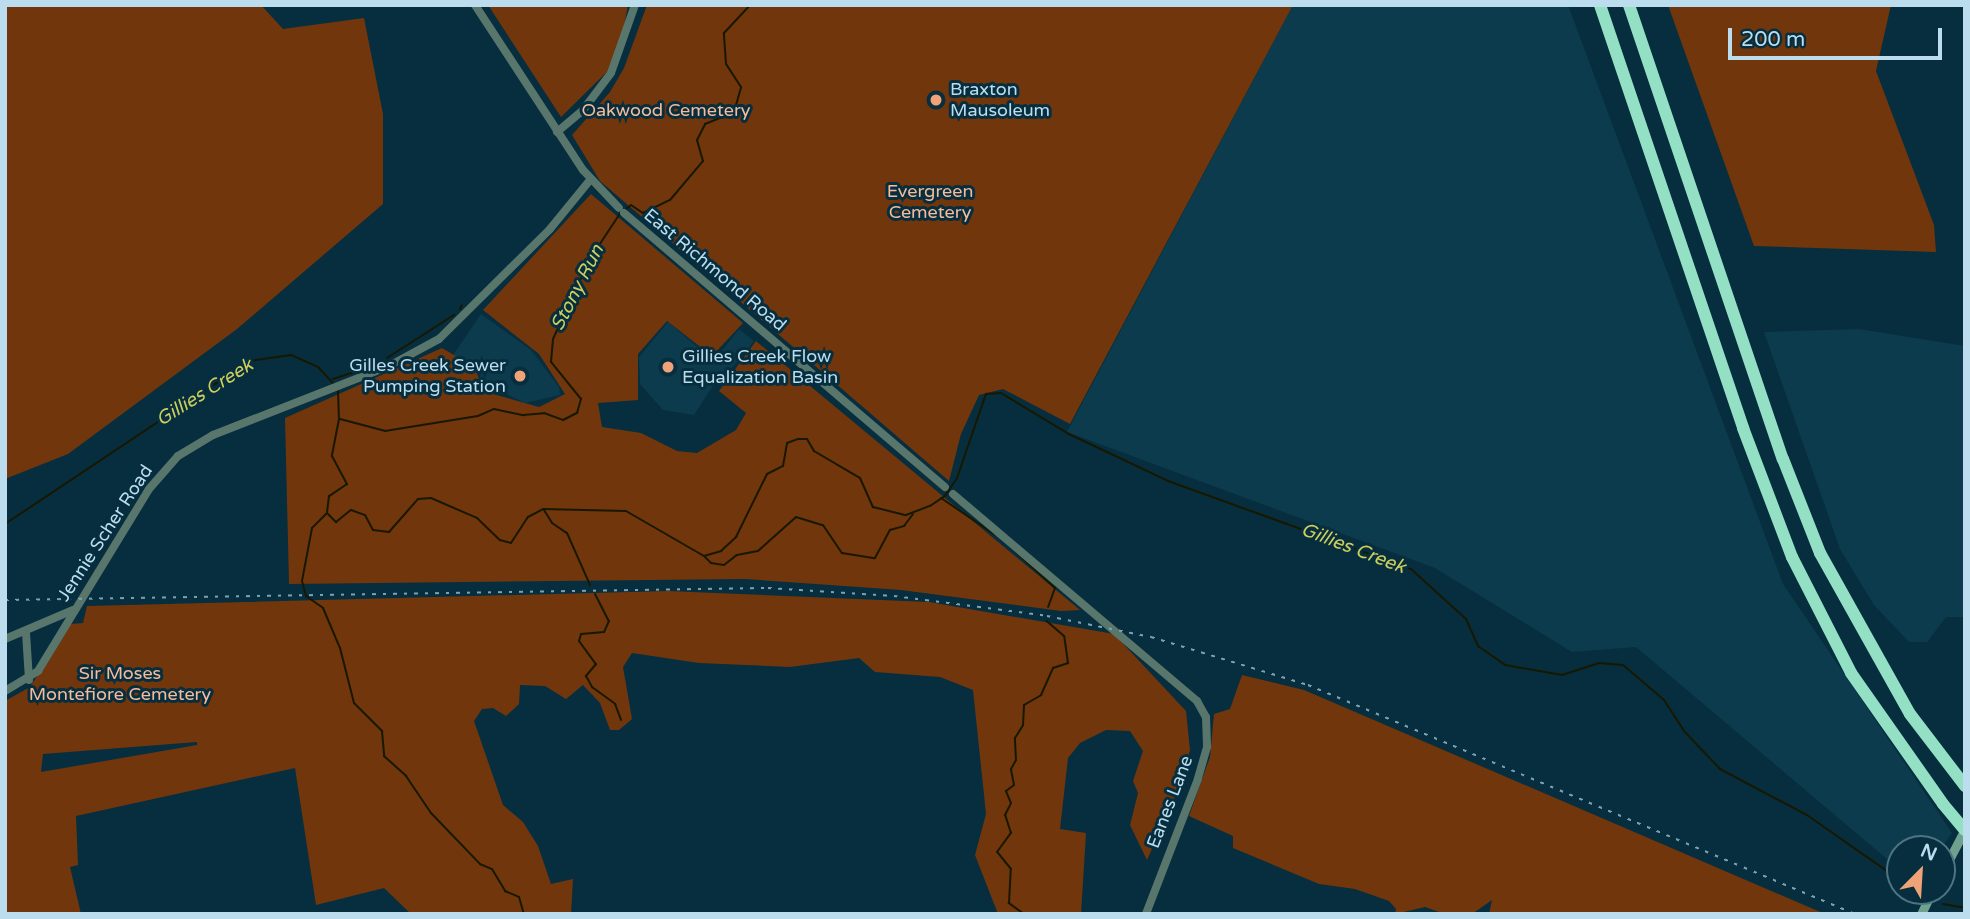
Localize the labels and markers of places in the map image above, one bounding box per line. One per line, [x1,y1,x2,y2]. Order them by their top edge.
place label: Braxton Mausoleum [950,79,1050,122]
marker: Braxton Mausoleum [928,92,944,108]
place label: Gillies Creek Flow Equalization Basin [682,346,838,388]
place label: Gilles Creek Sewer Pumping Station [349,355,506,398]
marker: Gillies Creek Flow Equalization Basin [660,359,676,375]
marker: Gilles Creek Sewer Pumping Station [512,368,528,384]

